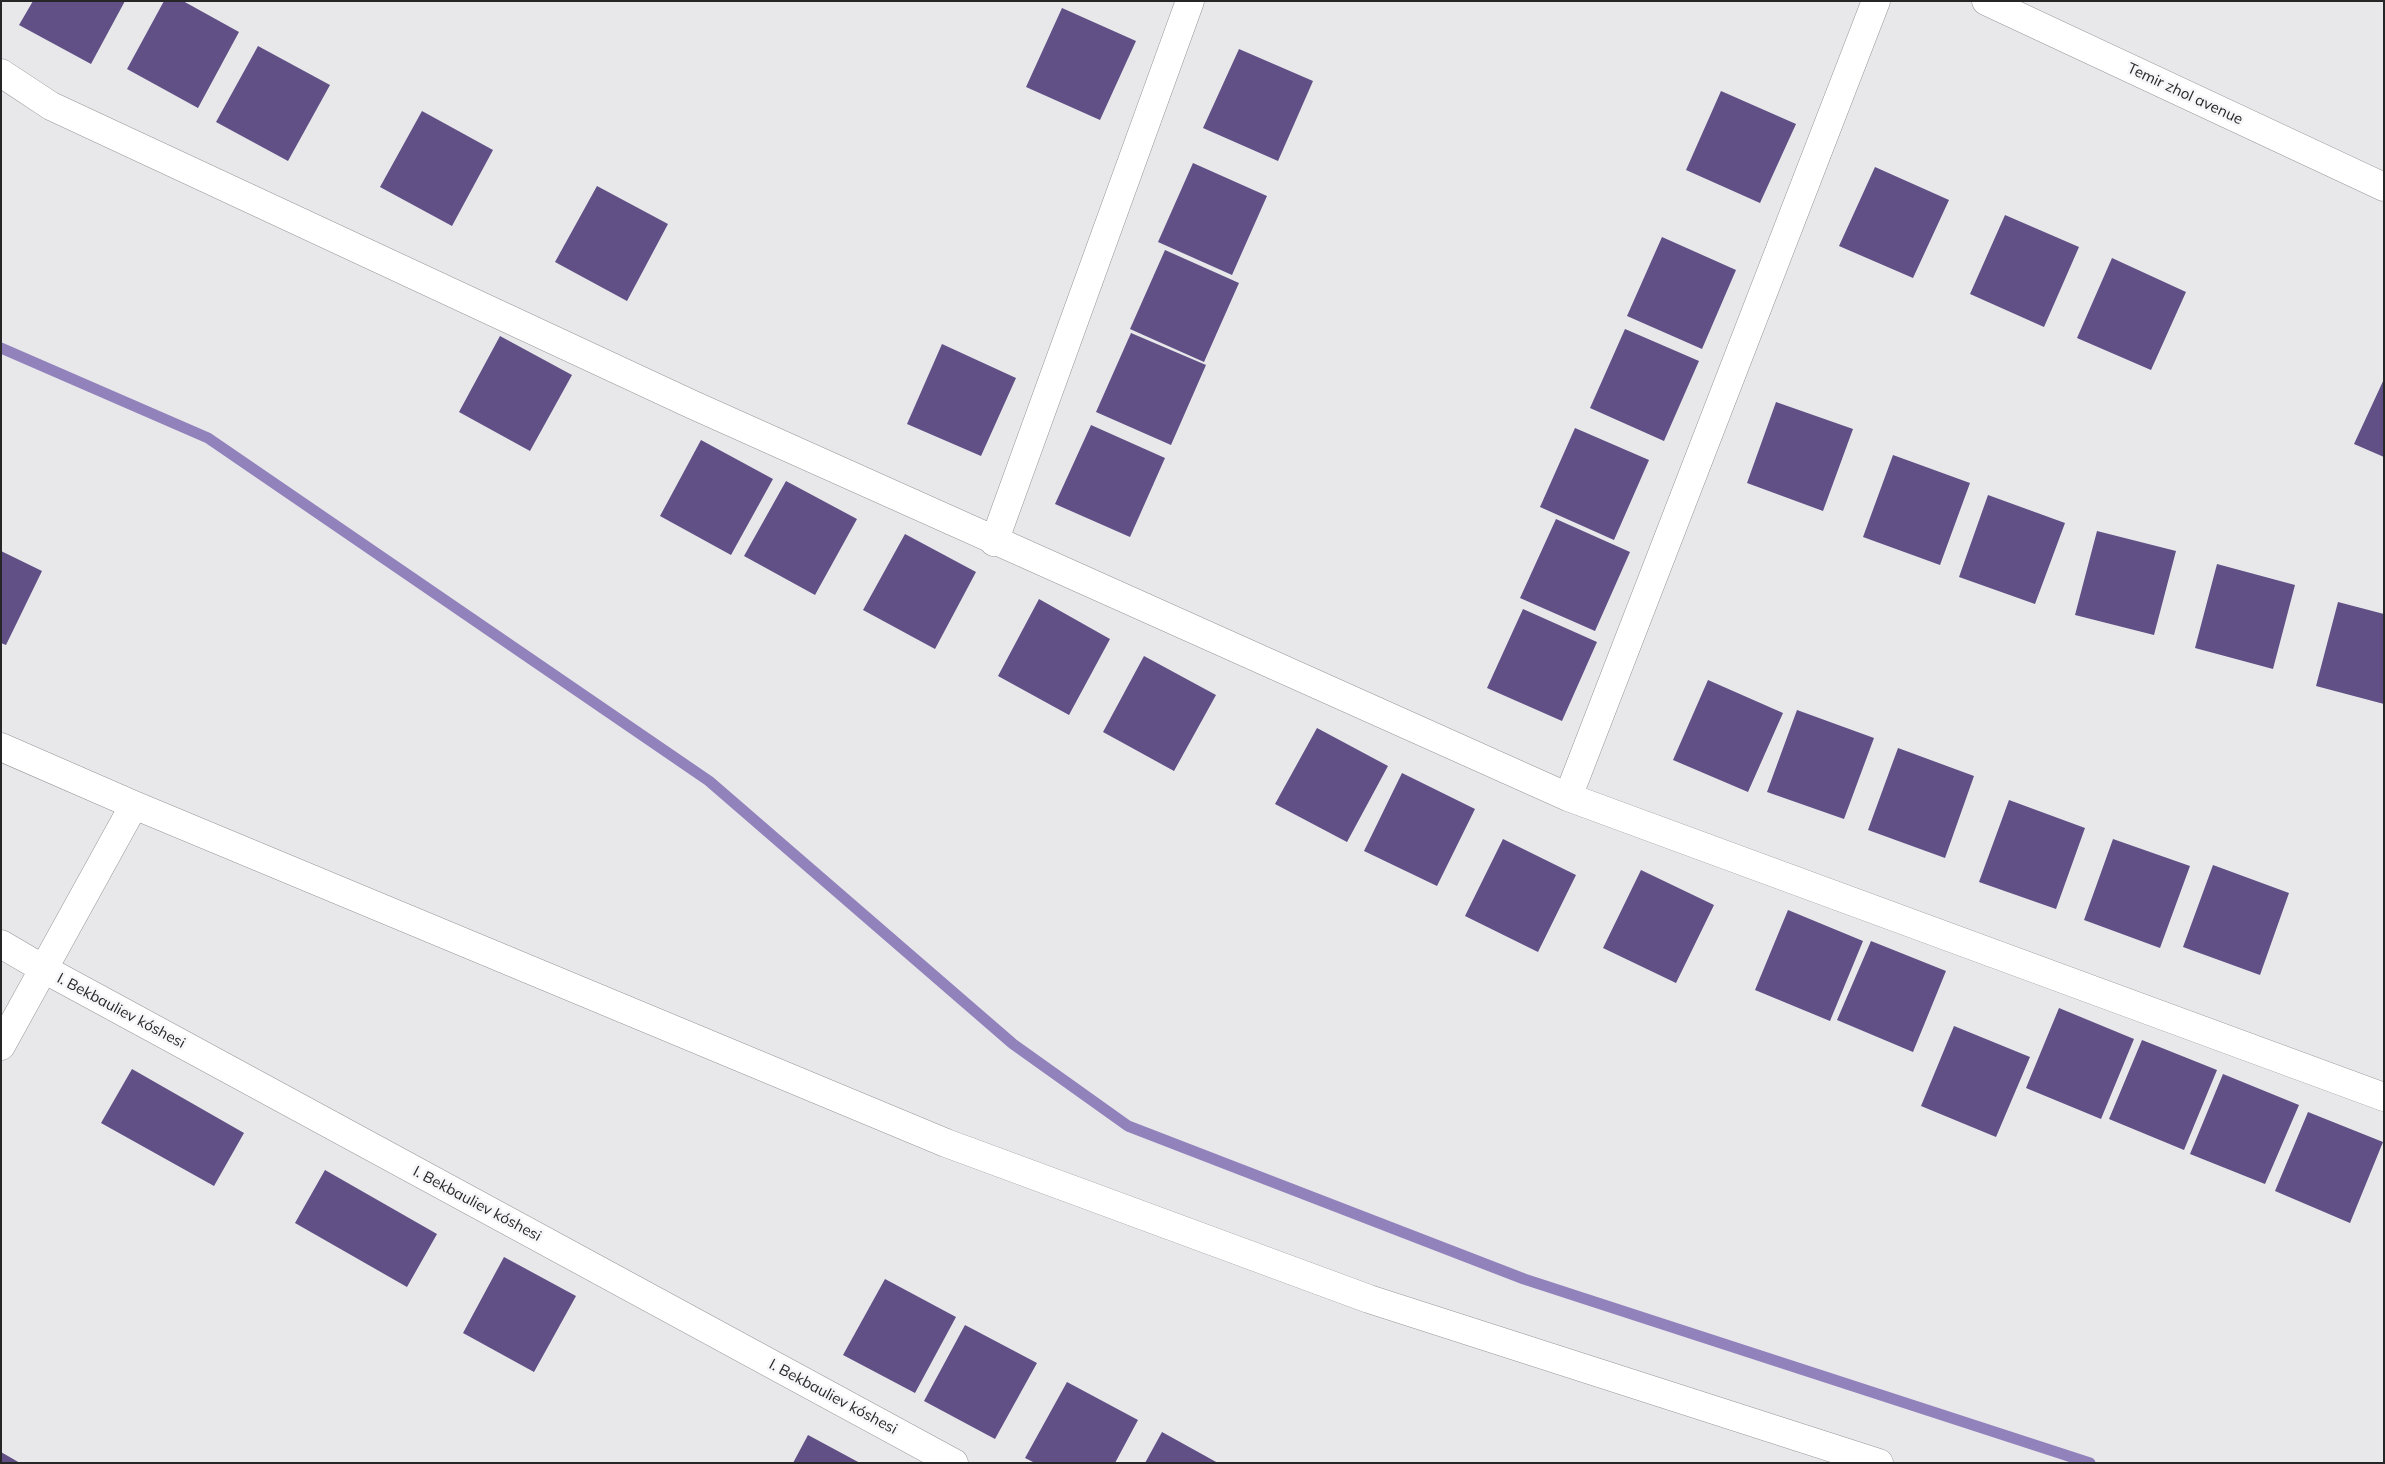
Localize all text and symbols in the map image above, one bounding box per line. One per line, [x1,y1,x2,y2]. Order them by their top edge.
street label: Temir zhol avenue [2124,59,2246,129]
street label: I. Bekbauliev kóshesi [54,970,188,1052]
street label: I. Bekbauliev kóshesi [410,1163,544,1245]
street label: I. Bekbauliev kóshesi [766,1356,900,1438]

